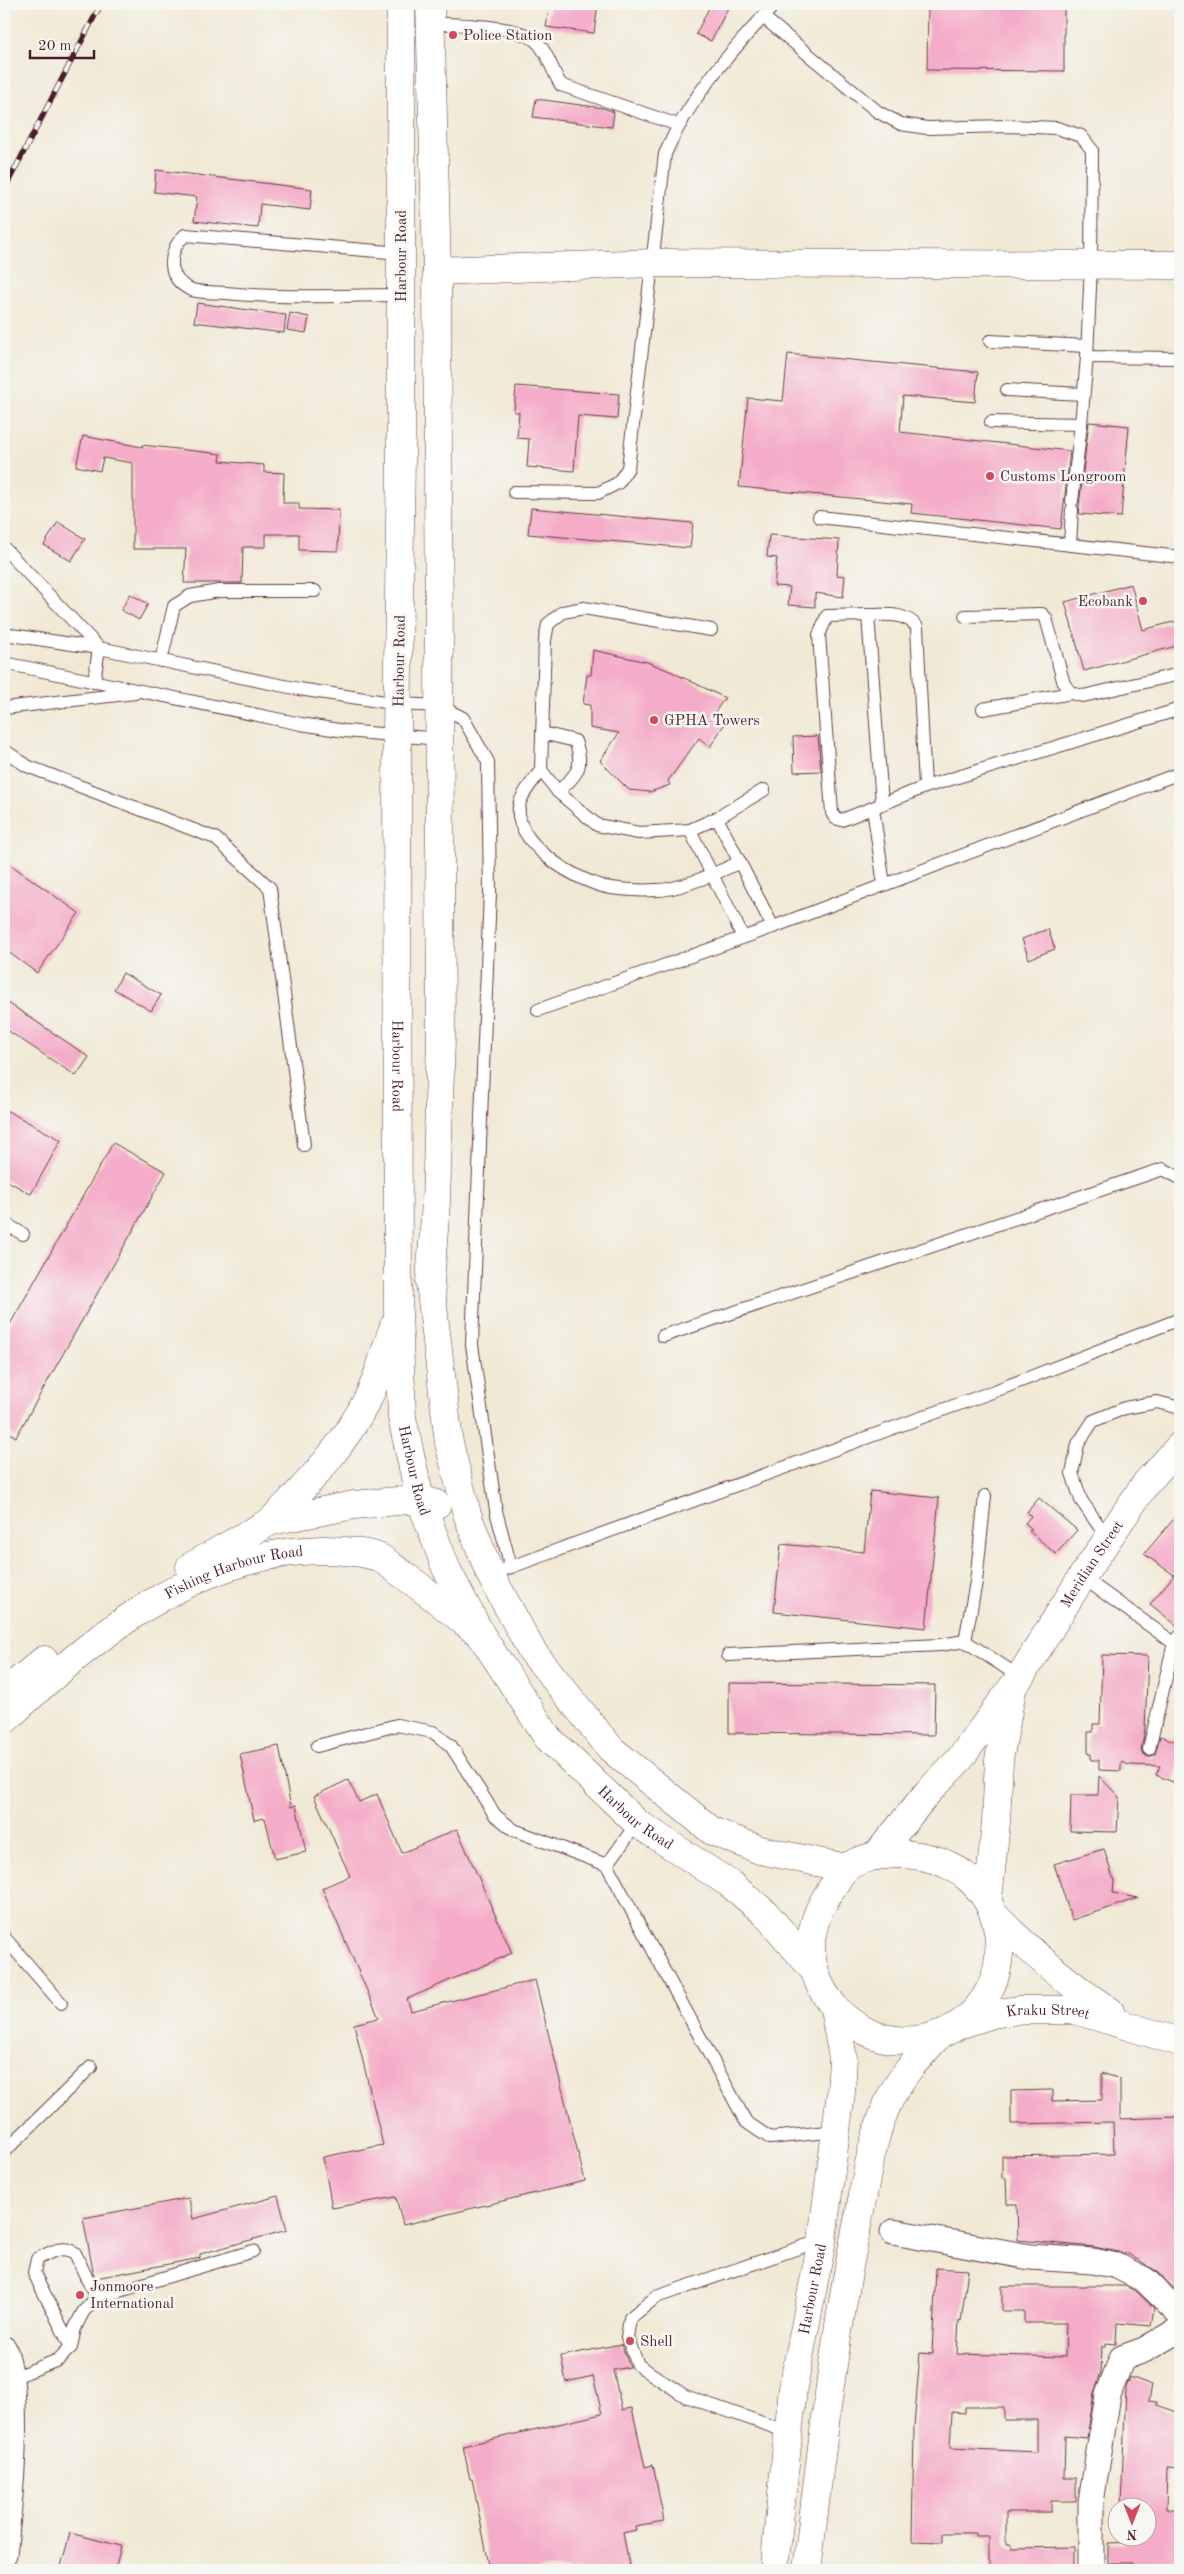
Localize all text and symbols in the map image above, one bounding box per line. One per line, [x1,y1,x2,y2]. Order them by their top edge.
scale bar [30,28,94,60]
marker: Police Station [447,29,459,41]
place label: Police Station [463,29,552,44]
text: 20 m [38,39,72,54]
street label: Harbour Road [395,210,410,302]
marker: Customs Longroom [984,470,996,482]
place label: Customs Longroom [1000,470,1127,485]
place label: Ecobank [1078,595,1133,610]
marker: Ecobank [1137,595,1149,607]
street label: Harbour Road [392,615,409,707]
marker: GPHA Towers [648,714,660,726]
place label: GPHA Towers [664,714,760,729]
street label: Harbour Road [388,1020,404,1112]
street label: Harbour Road [395,1424,432,1518]
street label: Meridian Street [1059,1518,1127,1611]
street label: Fishing Harbour Road [162,1545,304,1603]
street label: Harbour Road [594,1784,675,1854]
street label: Kraku Street [1005,2004,1092,2023]
street label: Harbour Road [798,2242,830,2336]
place label: Jonmoore International [90,2280,174,2312]
marker: Jonmoore International [74,2289,86,2301]
marker: Shell [624,2335,636,2347]
place label: Shell [640,2335,672,2350]
north arrow [1106,2496,1156,2546]
text: N [1126,2527,1137,2541]

